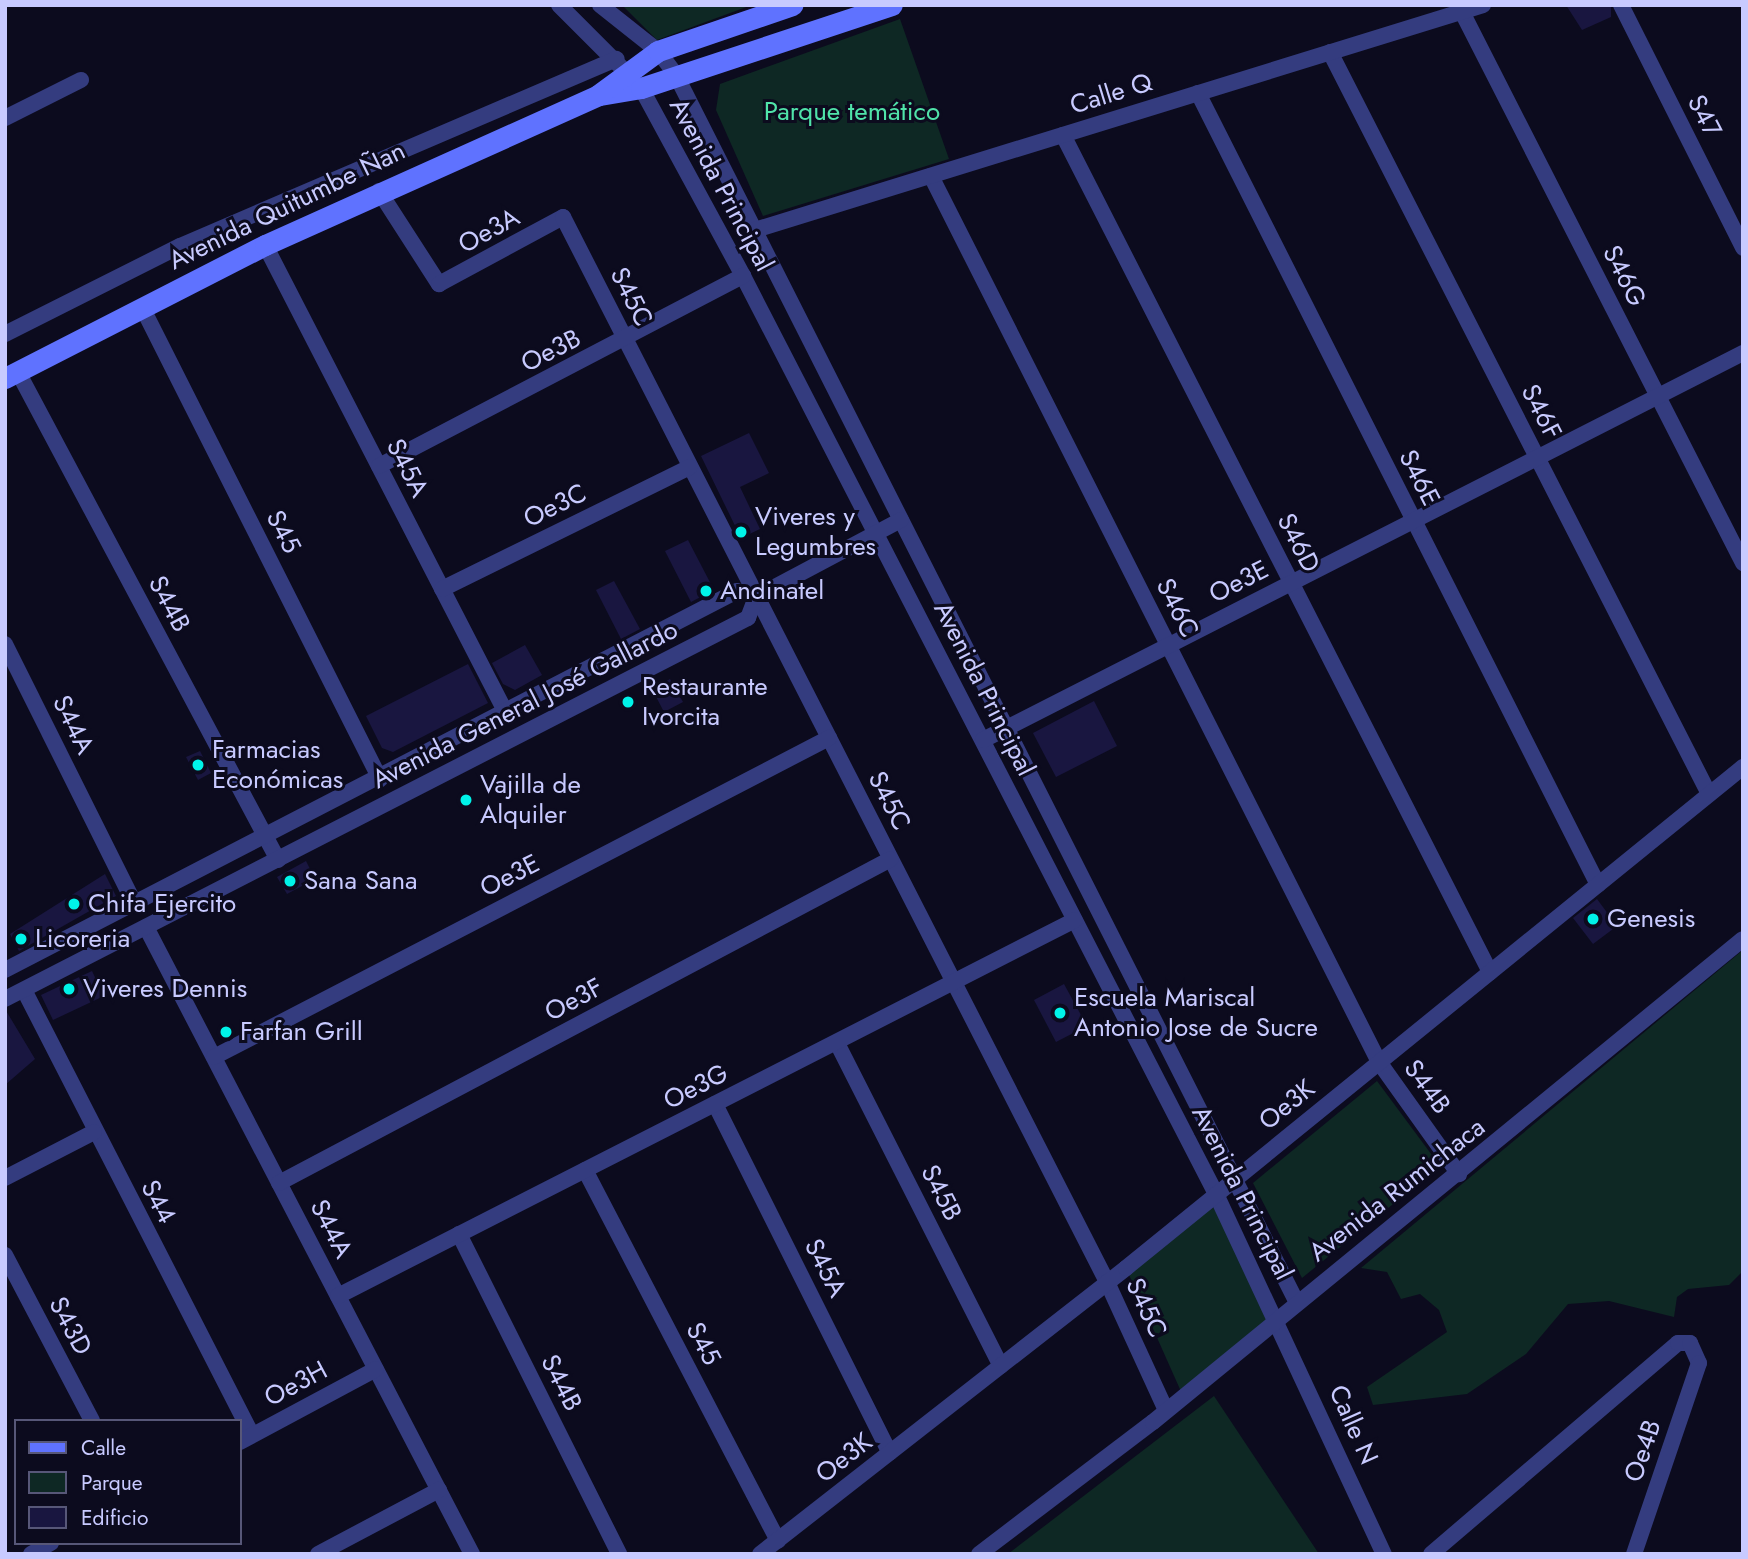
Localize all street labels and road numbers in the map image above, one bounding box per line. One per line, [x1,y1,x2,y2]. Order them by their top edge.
street label: Calle Q [1066,67,1156,121]
street label: S47 [1680,90,1728,142]
street label: Avenida Principal [662,93,780,277]
street label: Avenida Quitumbe Ñan [164,135,410,277]
street label: Oe3A [453,202,525,260]
street label: S46G [1595,240,1653,312]
street label: S45C [603,262,659,332]
street label: Oe3B [516,323,586,379]
street label: S46F [1514,379,1568,445]
street label: S45A [379,434,435,502]
street label: S46E [1392,445,1446,511]
street label: Oe3C [519,478,591,534]
street label: S45 [259,505,307,559]
street label: S46D [1270,508,1326,578]
street label: Oe3E [1204,554,1274,610]
street label: S44B [141,571,197,637]
street label: S46C [1149,573,1205,643]
street label: Avenida Principal [927,597,1041,781]
street label: Avenida General José Gallardo [367,614,683,796]
street label: S44A [45,690,101,760]
street label: S45C [861,766,917,836]
street label: Oe3E [475,848,545,904]
street label: Oe3F [540,972,608,1028]
street label: S44B [1397,1054,1457,1120]
street label: Oe3G [659,1058,733,1116]
street label: Oe3K [1253,1073,1321,1137]
street label: Avenida Principal [1185,1101,1299,1285]
street label: Avenida Rumichaca [1303,1112,1491,1268]
street label: S45B [914,1160,968,1226]
street label: S44 [134,1175,182,1229]
street label: S44A [303,1194,359,1264]
street label: S45A [797,1234,853,1302]
street label: S45C [1119,1273,1173,1343]
street label: S43D [42,1292,98,1360]
street label: S45 [679,1317,727,1371]
street label: S44B [534,1350,588,1416]
street label: Oe3H [259,1355,333,1413]
street label: Calle N [1322,1380,1384,1470]
street label: Oe4B [1618,1416,1668,1486]
street label: Oe3K [810,1426,878,1490]

